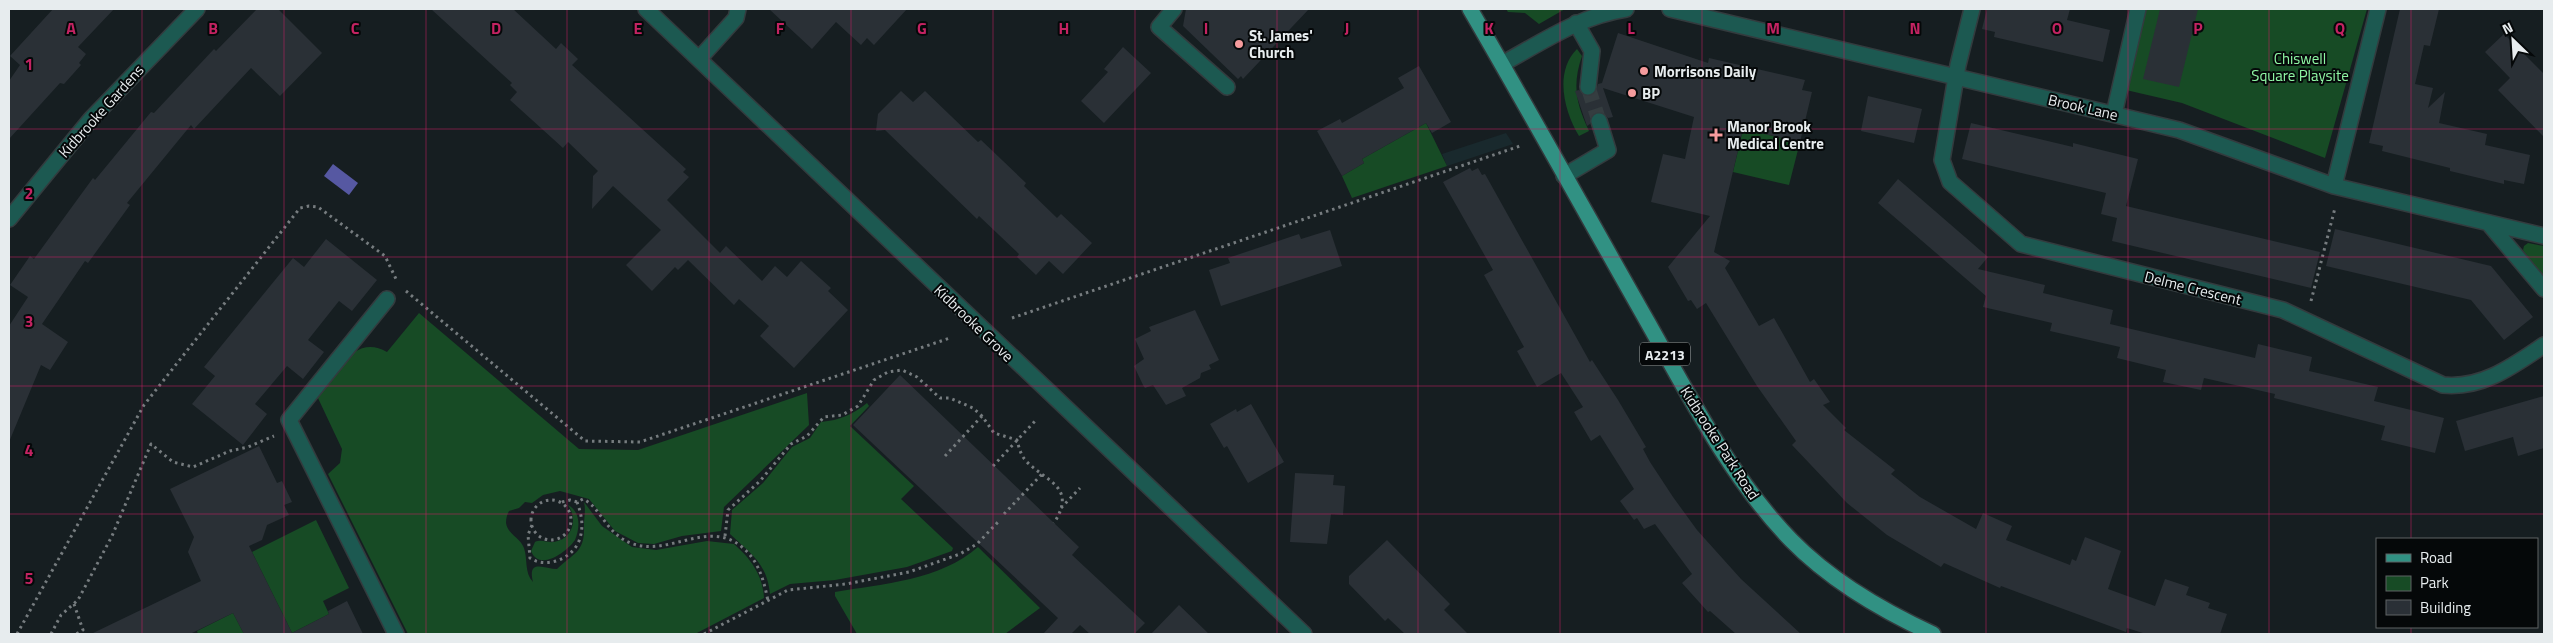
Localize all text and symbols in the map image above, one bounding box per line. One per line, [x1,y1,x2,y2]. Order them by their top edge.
north arrow [2488,15,2538,65]
text: A [66,16,76,40]
text: B [208,16,218,40]
text: C [351,16,360,40]
text: D [491,16,501,40]
text: E [634,16,643,40]
text: F [776,16,785,40]
text: G [917,16,927,40]
text: H [1059,16,1069,40]
text: I [1204,16,1208,40]
text: J [1345,16,1349,40]
text: K [1484,16,1494,40]
text: L [1627,16,1635,40]
text: M [1766,16,1780,40]
text: N [1909,16,1921,40]
text: O [2052,16,2062,40]
text: P [2193,16,2203,40]
text: Q [2335,16,2345,40]
text: N [2498,16,2516,39]
place label: St. James' Church [1249,24,1313,64]
marker: St. James' Church [1233,38,1245,50]
park label: Chiswell Square Playsite [2251,47,2349,87]
text: 1 [25,52,33,76]
street label: Kidbrooke Gardens [53,59,149,163]
place label: Morrisons Daily [1654,60,1757,83]
marker: Morrisons Daily [1638,65,1650,77]
place label: BP [1642,82,1660,105]
marker: BP [1626,87,1638,99]
street label: Brook Lane [2046,88,2120,126]
place label: Manor Brook Medical Centre [1727,115,1824,155]
marker: Manor Brook Medical Centre [1709,128,1723,142]
text: 2 [25,181,33,205]
street label: Delme Crescent [2142,265,2245,311]
street label: Kidbrooke Grove [929,279,1019,367]
text: 3 [25,309,33,333]
road number: A2213 [1640,342,1690,366]
street label: Kidbrooke Park Road [1675,382,1765,504]
text: 4 [25,438,34,462]
legend [2376,538,2538,628]
text: Road [2420,546,2452,569]
text: 5 [25,566,34,590]
text: Park [2420,571,2449,594]
text: Building [2420,596,2471,619]

